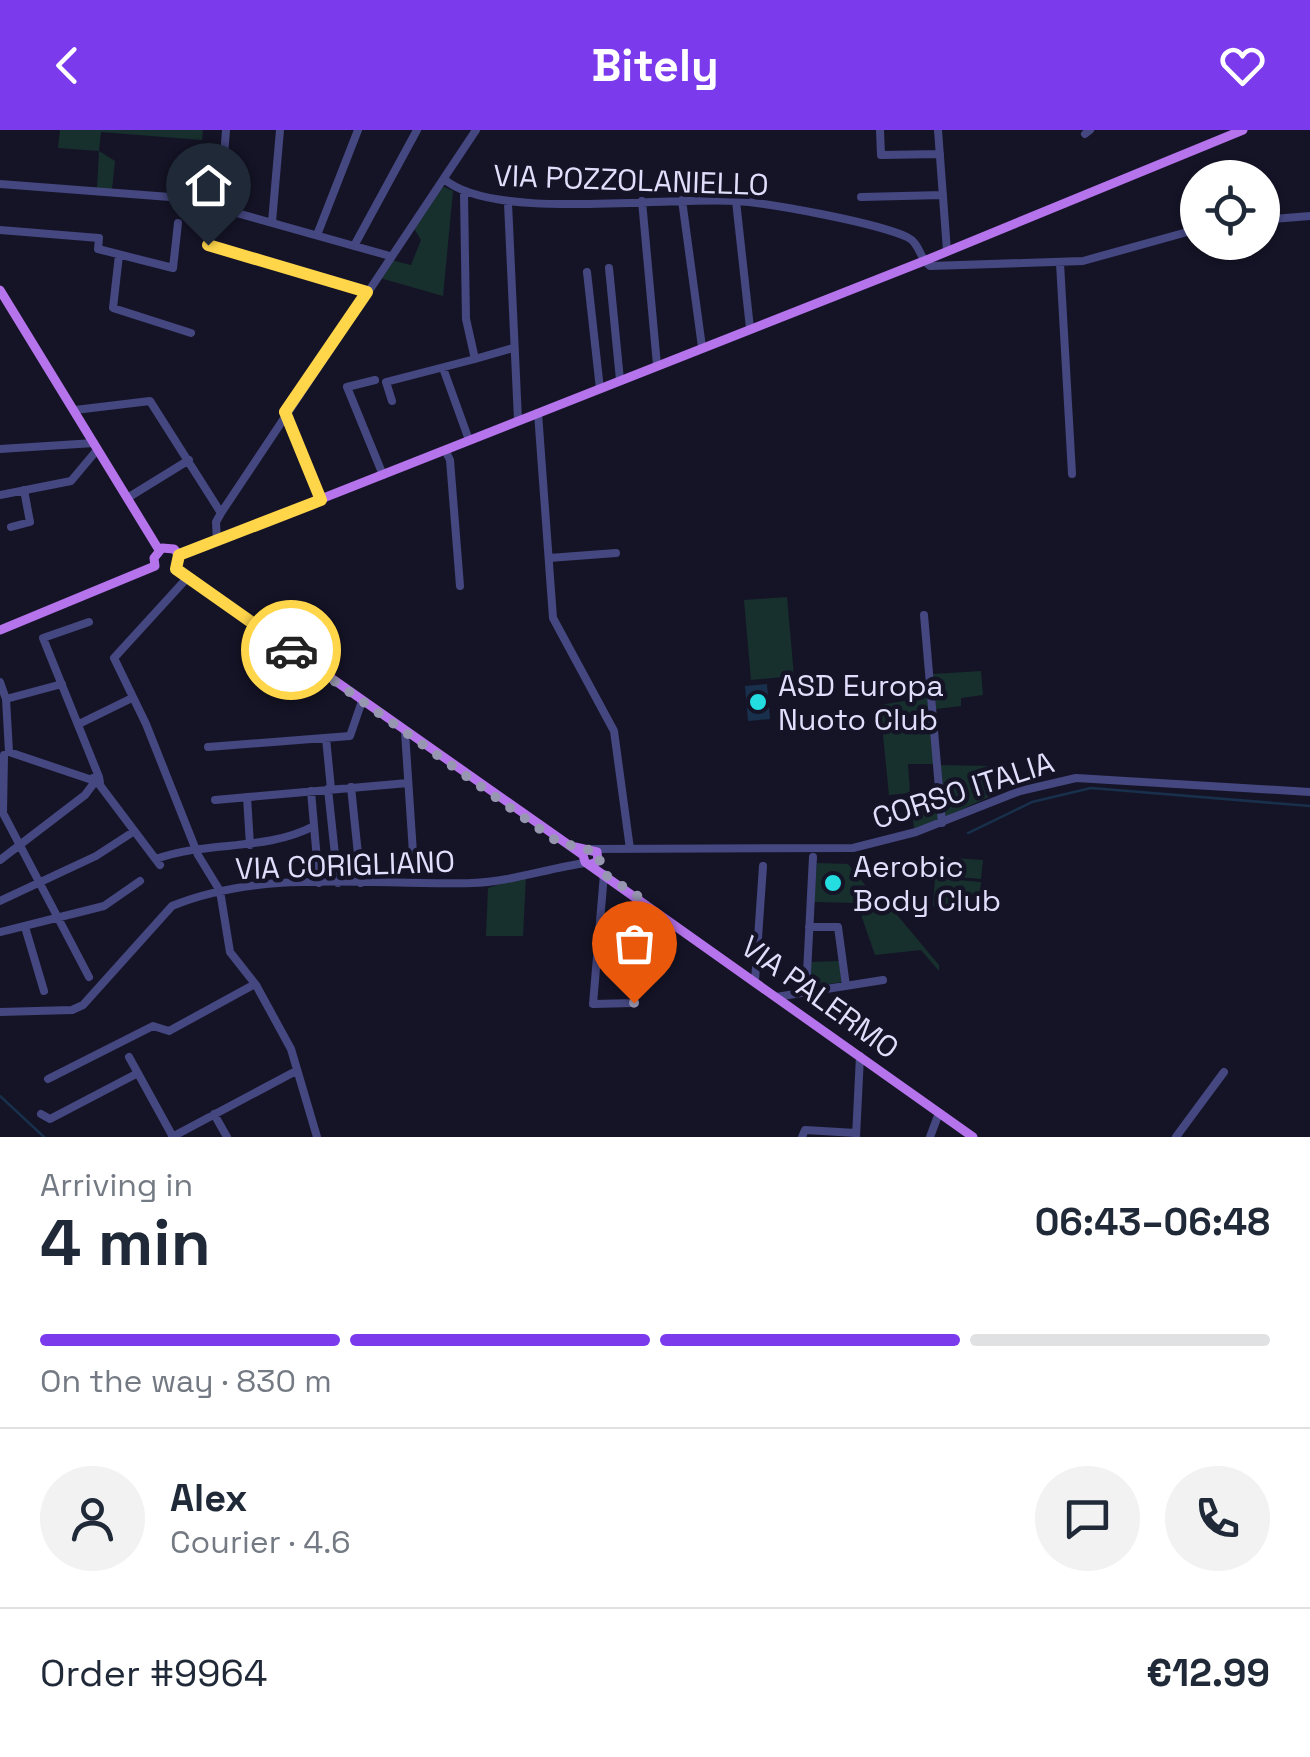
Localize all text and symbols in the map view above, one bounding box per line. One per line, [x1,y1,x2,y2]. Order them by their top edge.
text: Bitely [591,37,719,94]
icon: back [40,38,95,93]
icon: heart [1215,38,1270,93]
pin [166,143,251,246]
street label: VIA POZZOLANIELLO [493,156,769,204]
icon: home [181,158,236,213]
map controls [1180,160,1280,260]
button: locate [1180,160,1280,260]
courier [241,600,341,700]
icon: car [264,623,319,678]
place label: ASD Europa Nuoto Club [778,666,944,739]
marker: ASD Europa Nuoto Club [747,691,769,713]
street label: CORSO ITALIA [867,742,1059,838]
street label: VIA CORIGLIANO [234,842,456,888]
place label: Aerobic Body Club [853,847,1001,920]
marker: Aerobic Body Club [822,872,844,894]
pin [592,901,677,1004]
icon: bag [607,916,662,971]
street label: VIA PALERMO [733,927,907,1067]
text: Arriving in [40,1165,193,1205]
text: 06:43–06:48 [1035,1198,1270,1246]
text: 4 min [40,1201,211,1284]
text: On the way · 830 m [40,1361,332,1401]
button: person [40,1466,145,1571]
button: chat [1035,1466,1140,1571]
button: phone [1165,1466,1270,1571]
text: Alex [170,1474,247,1522]
text: Courier · 4.6 [170,1522,351,1562]
text: Order #9964 [40,1649,268,1697]
text: €12.99 [1146,1649,1270,1697]

